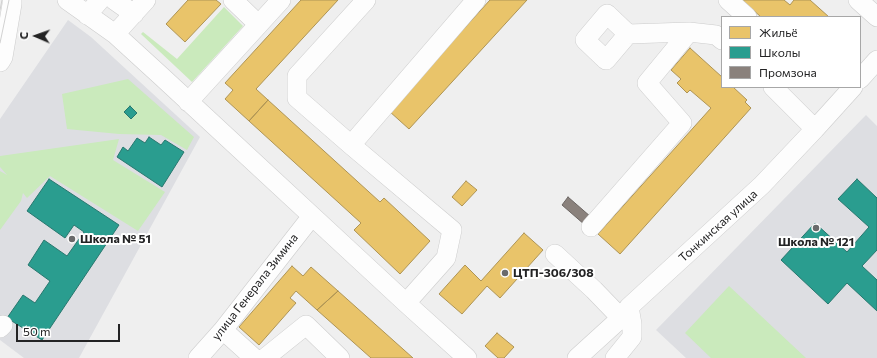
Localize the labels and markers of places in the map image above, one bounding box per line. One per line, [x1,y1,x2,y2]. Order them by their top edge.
marker: Школа № 121 [811,223,821,233]
place label: Школа № 51 [80,232,151,246]
marker: Школа № 51 [67,234,77,244]
place label: Школа № 121 [778,235,854,249]
place label: ЦТП-306/308 [513,266,594,280]
marker: ЦТП-306/308 [500,268,510,278]

